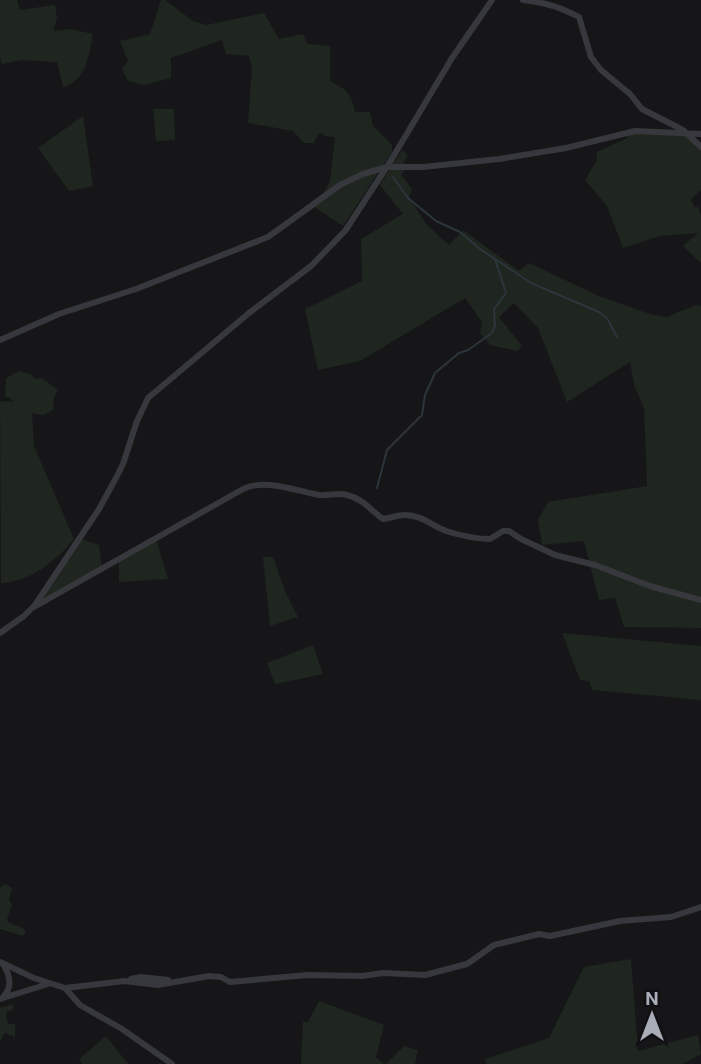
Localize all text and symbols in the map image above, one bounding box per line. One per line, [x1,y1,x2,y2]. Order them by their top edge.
north arrow [617,980,687,1050]
text: N [645,987,659,1010]

